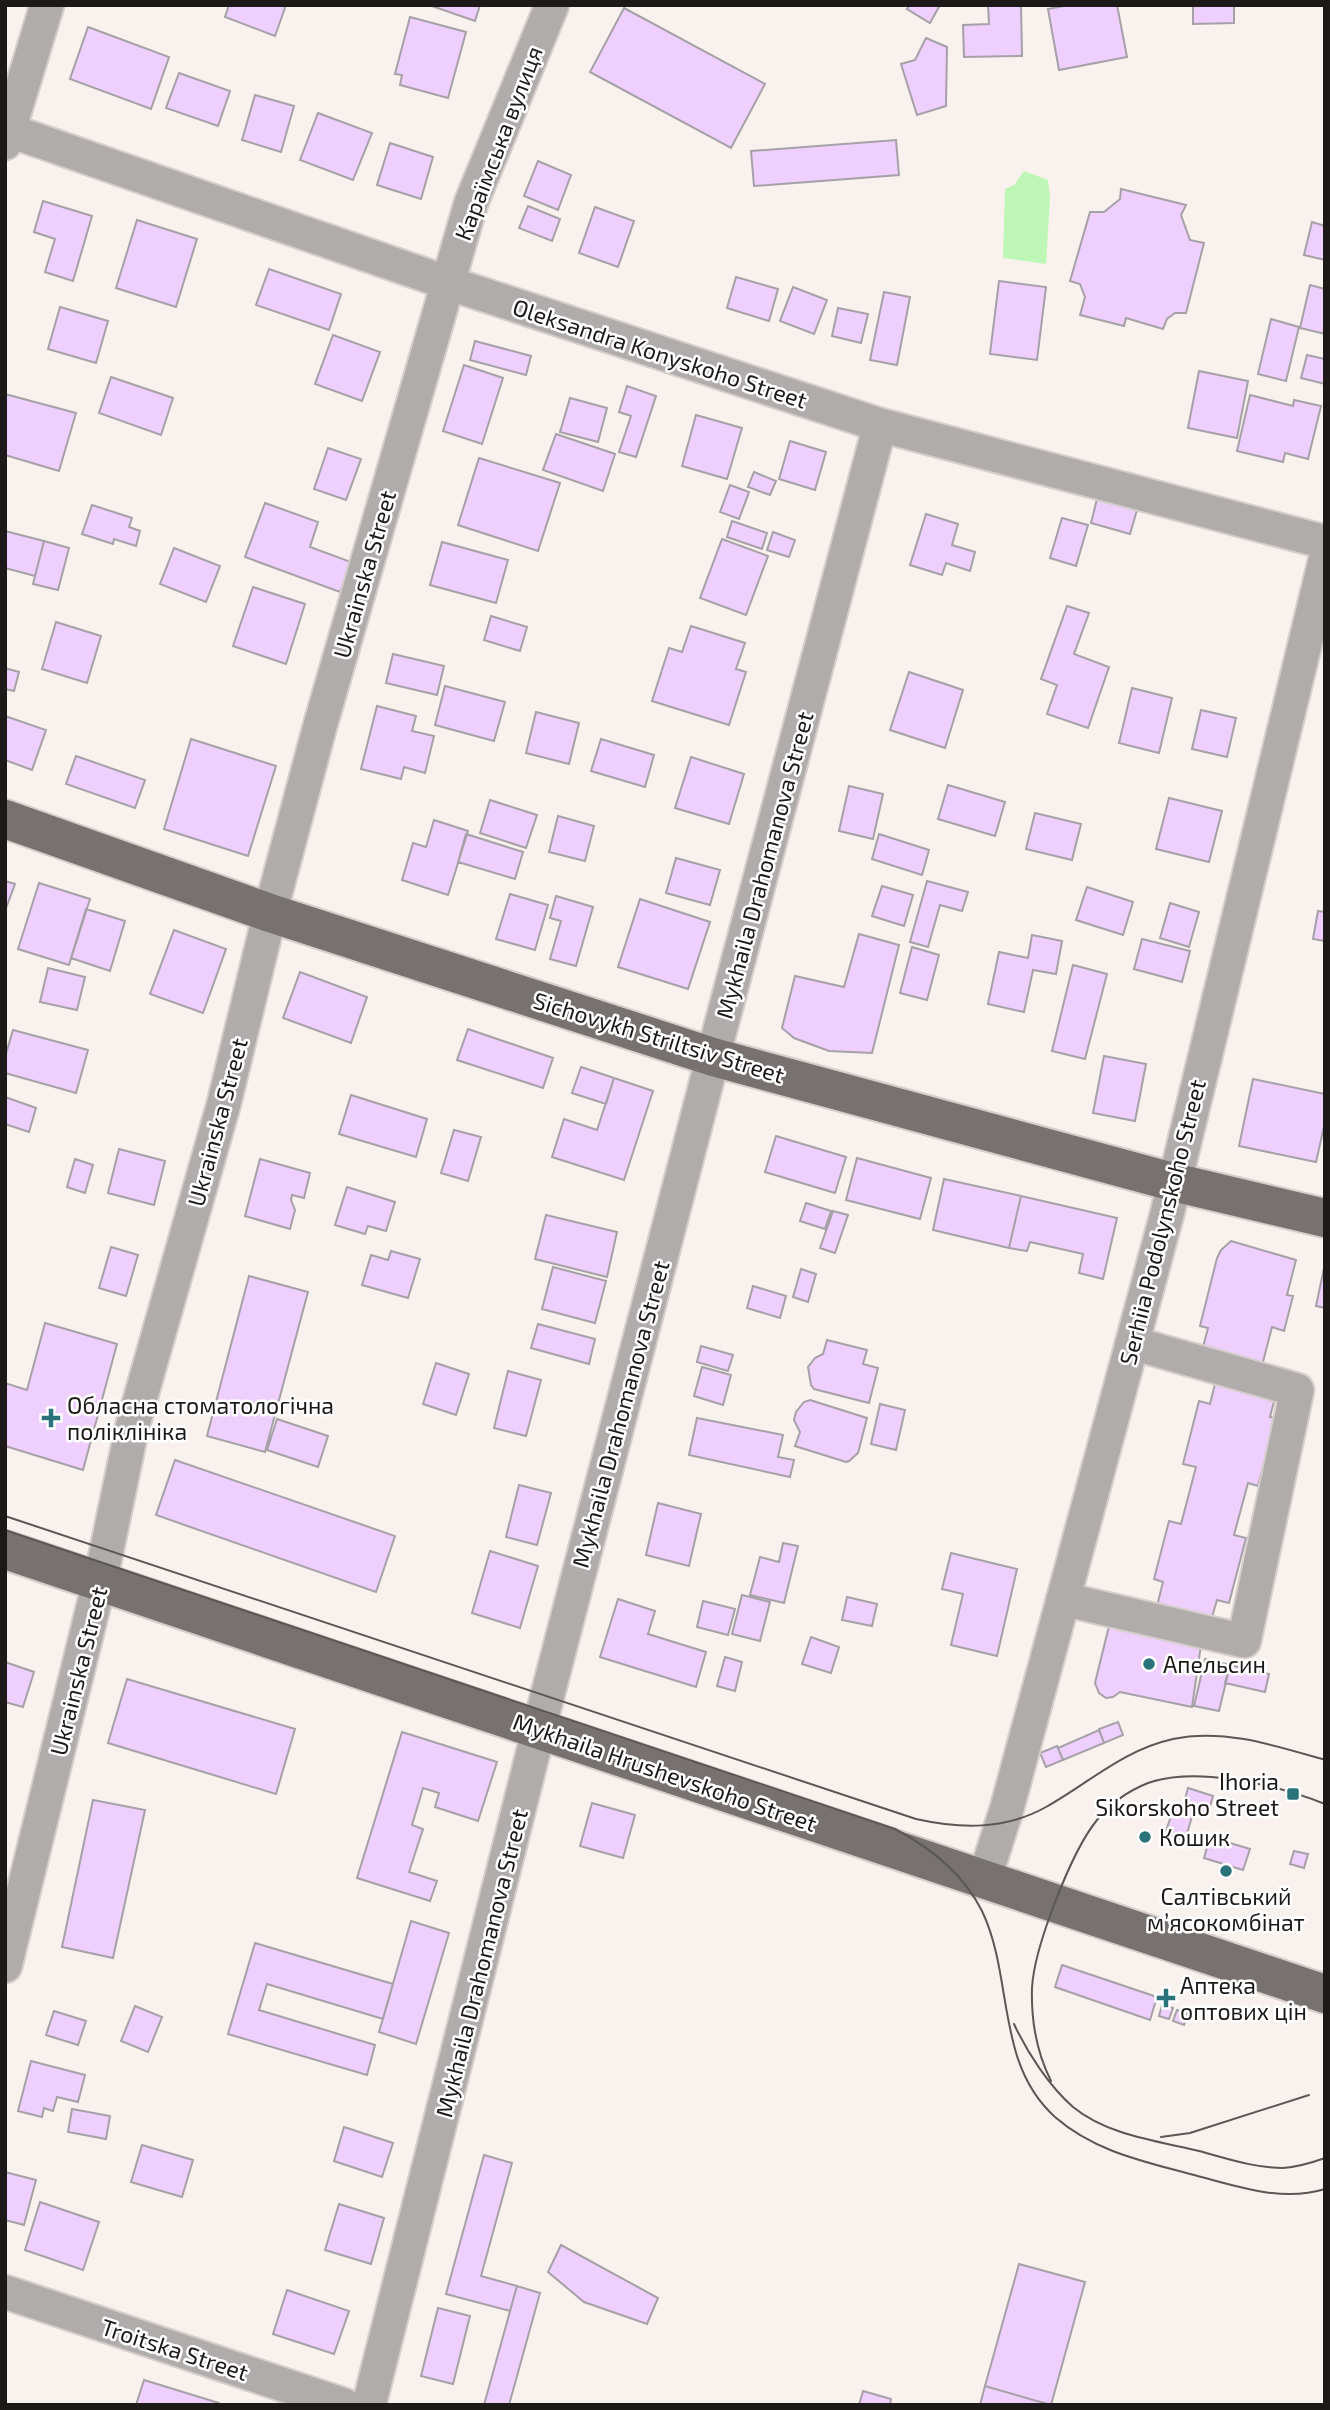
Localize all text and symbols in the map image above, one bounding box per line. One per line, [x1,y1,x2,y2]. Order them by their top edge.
street label: Караїмська вулиця [448,42,549,244]
street label: Oleksandra Konyskoho Street [509,292,811,414]
street label: Ukrainska Street [327,487,401,661]
street label: Mykhaila Drahomanova Street [709,708,819,1022]
street label: Sichovykh Striltsiv Street [530,985,788,1089]
street label: Ukrainska Street [181,1035,253,1209]
street label: Serhiia Podolynskoho Street [1113,1076,1211,1368]
street label: Mykhaila Drahomanova Street [565,1257,675,1571]
place label: Обласна стоматологічна поліклініка [67,1391,334,1445]
marker: Обласна стоматологічна поліклініка [41,1408,61,1428]
street label: Ukrainska Street [43,1583,113,1758]
place label: Апельсин [1163,1650,1266,1678]
marker: Апельсин [1141,1656,1157,1672]
street label: Mykhaila Hrushevskoho Street [510,1707,821,1837]
place label: Ihoria Sikorskoho Street [1095,1767,1279,1821]
marker: Ihoria Sikorskoho Street [1285,1786,1301,1802]
street label: Mykhaila Drahomanova Street [429,1806,533,2120]
place label: Кошик [1159,1823,1230,1851]
marker: Кошик [1137,1829,1153,1845]
marker: Салтівський мʼясокомбінат [1218,1863,1234,1879]
place label: Салтівський мʼясокомбінат [1147,1882,1305,1936]
place label: Аптека оптових цін [1180,1971,1307,2025]
marker: Аптека оптових цін [1158,1990,1174,2006]
street label: Troitska Street [98,2312,252,2386]

